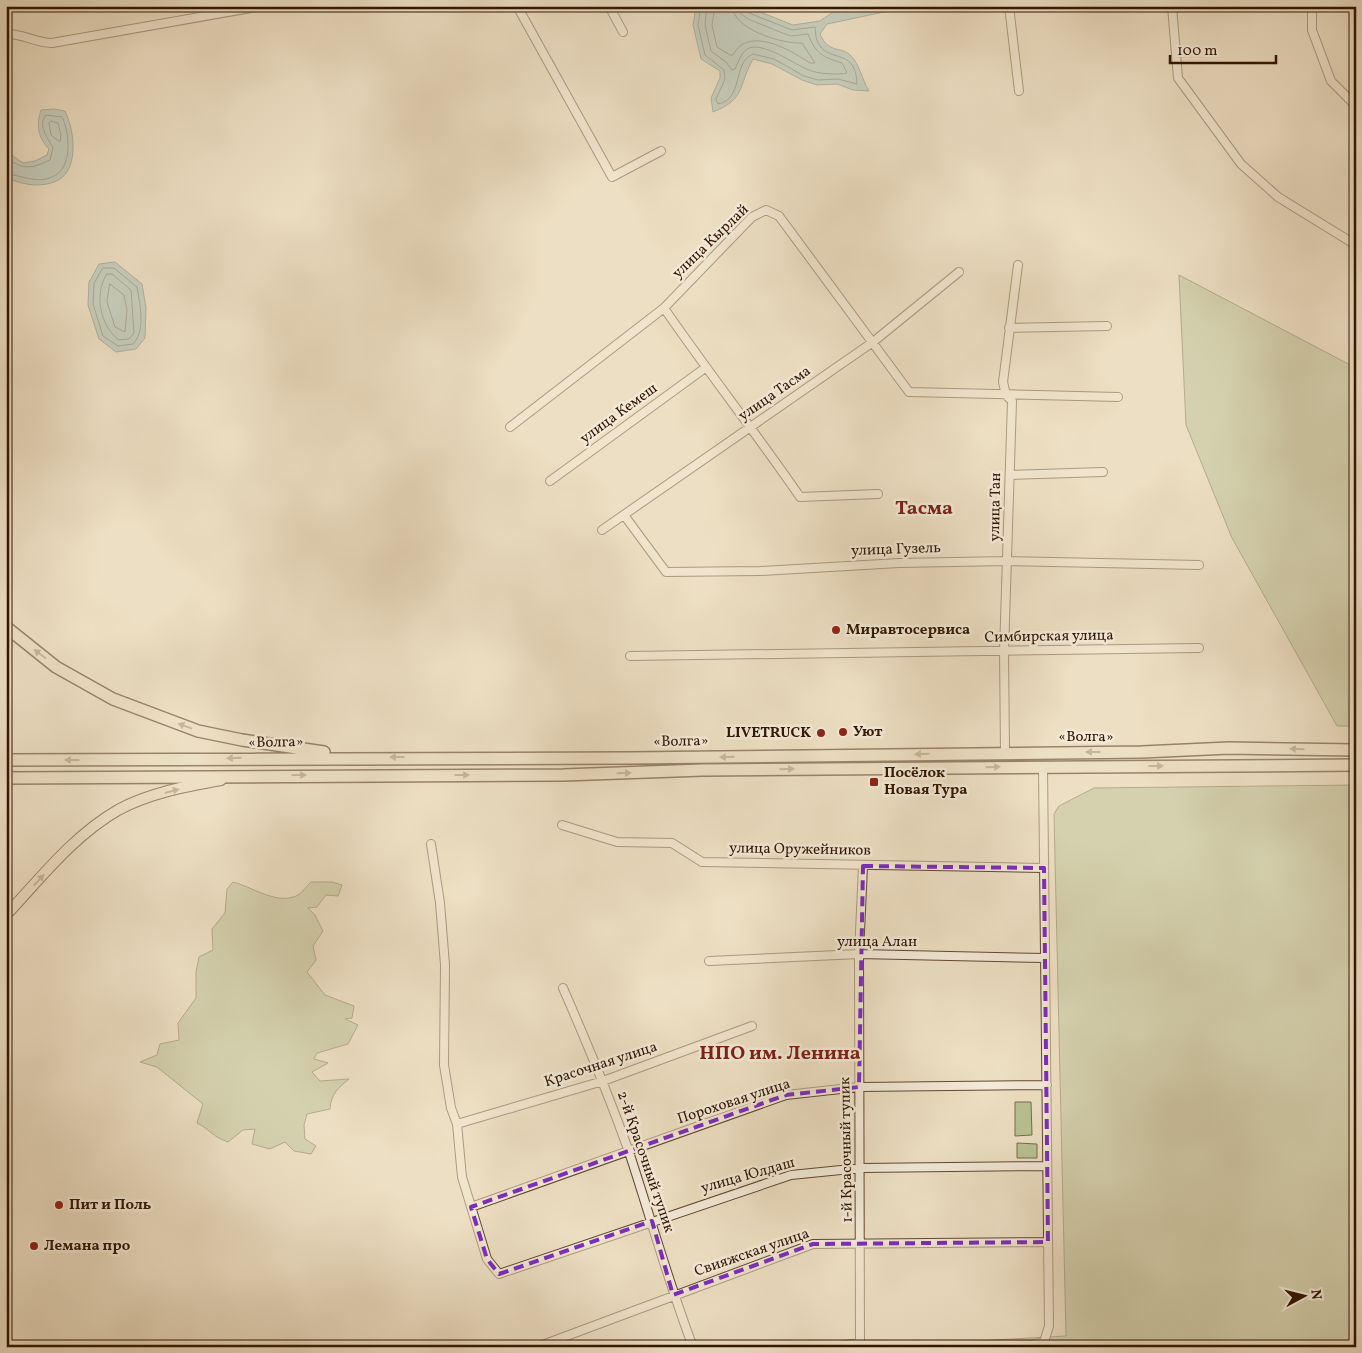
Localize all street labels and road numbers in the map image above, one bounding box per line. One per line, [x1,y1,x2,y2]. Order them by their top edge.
street label: улица Кырлай [668,200,754,284]
street label: улица Тасма [735,361,815,427]
street label: улица Кемеш [576,379,662,449]
street label: улица Тан [985,472,1007,542]
street label: улица Гузель [851,538,941,562]
street label: Симбирская улица [984,625,1114,649]
street label: «Волга» [1059,727,1113,748]
street label: «Волга» [653,731,709,753]
street label: «Волга» [248,732,304,754]
street label: улица Оружейников [729,838,871,862]
street label: улица Алан [837,932,917,953]
street label: Красочная улица [542,1037,660,1093]
street label: Пороховая улица [675,1074,793,1130]
street label: 1-й Красочный тупик [835,1077,859,1223]
street label: 2-й Красочный тупик [611,1088,679,1236]
street label: улица Юлдаш [699,1153,797,1199]
street label: Свияжская улица [692,1223,812,1283]

